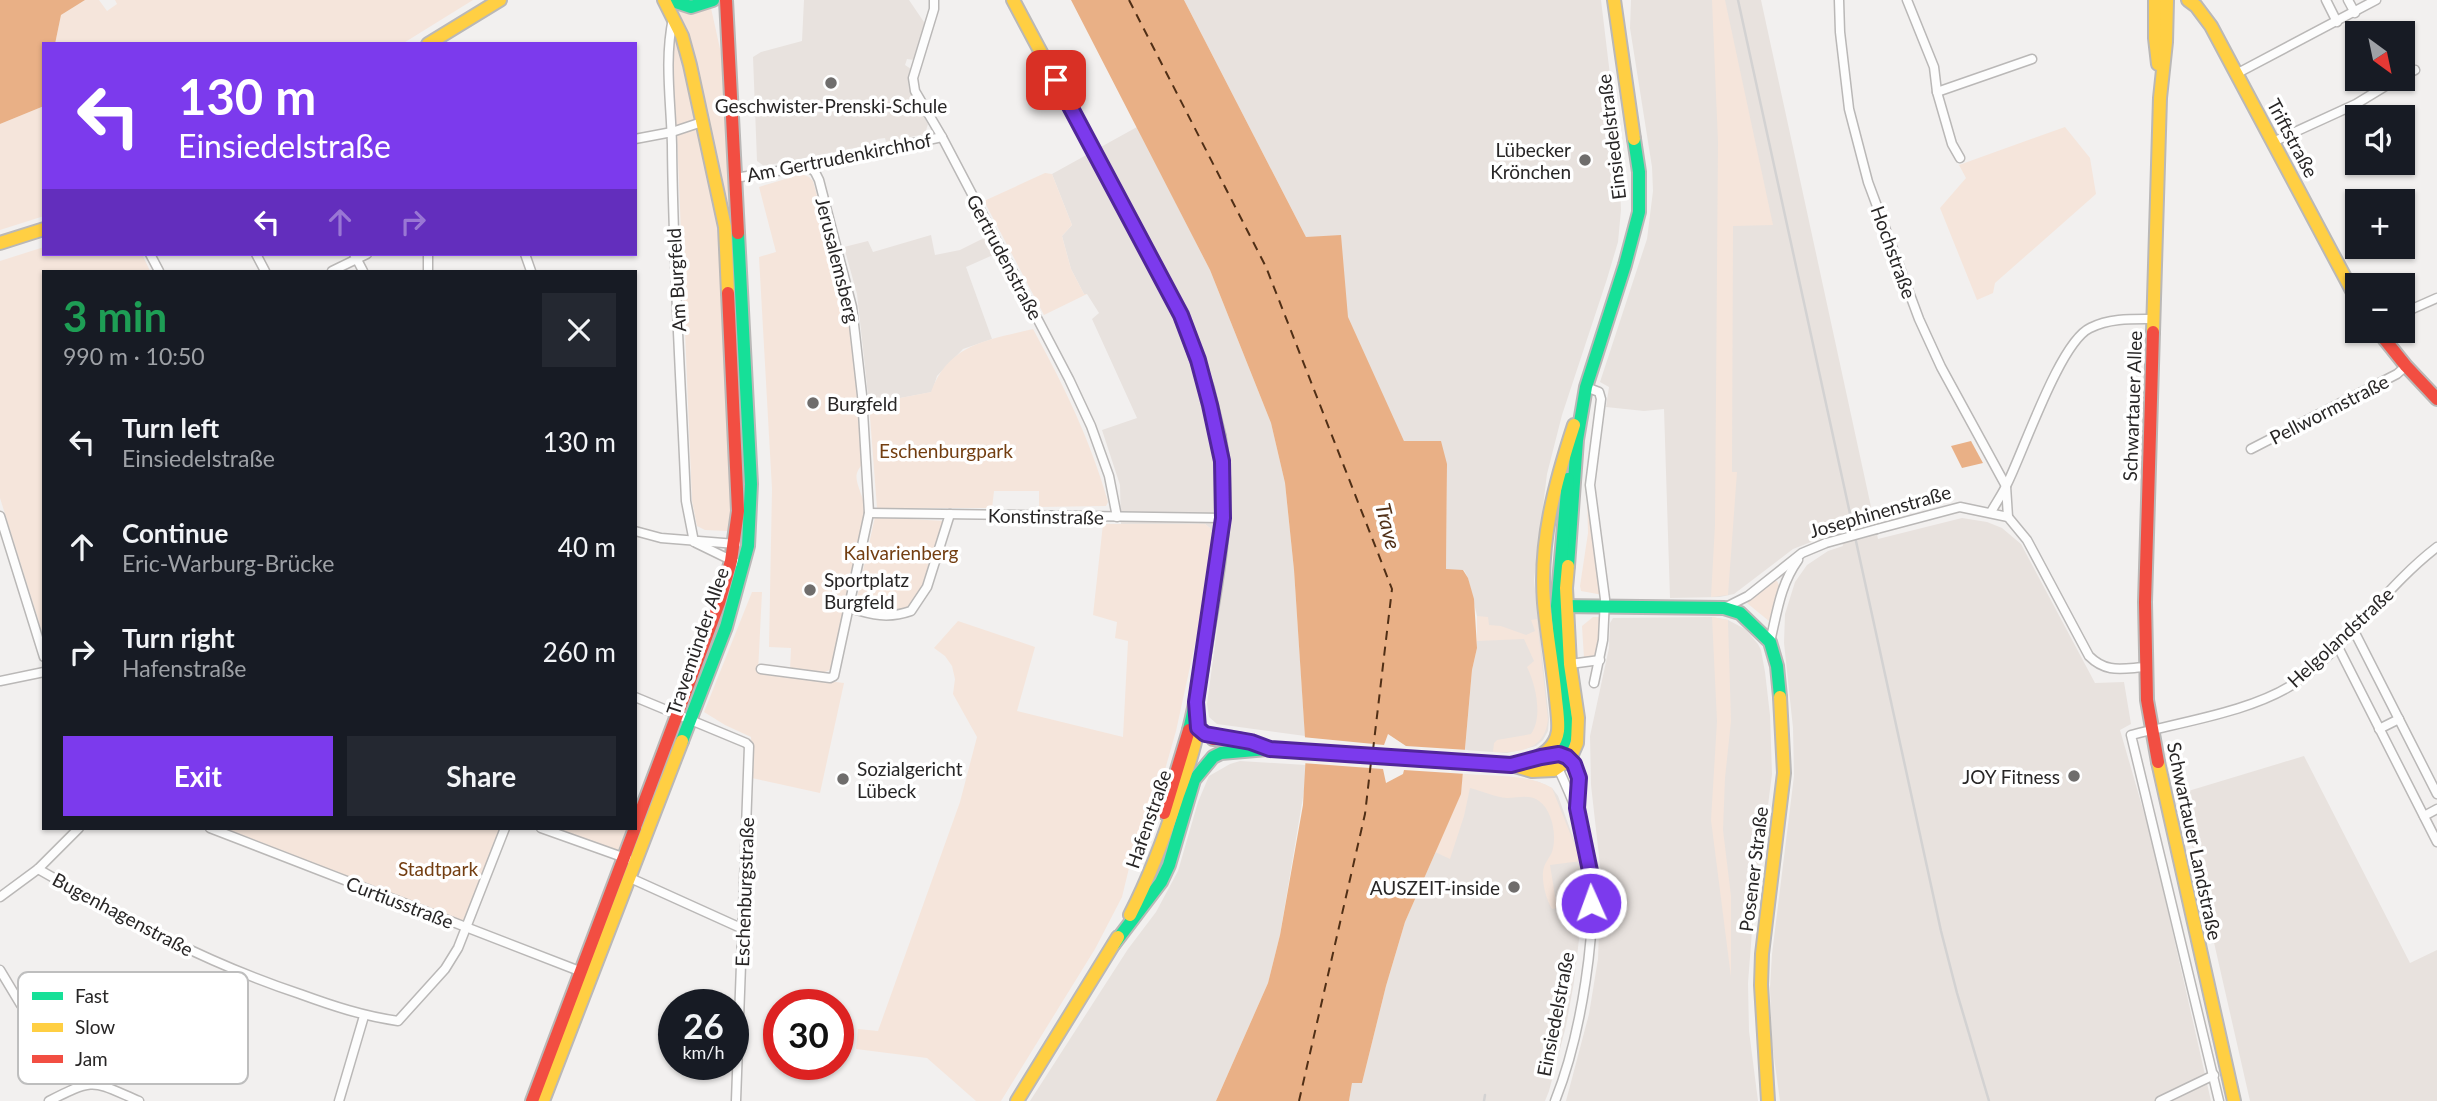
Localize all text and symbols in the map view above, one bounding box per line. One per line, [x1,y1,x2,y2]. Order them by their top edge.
north arrow [2345,21,2415,91]
map controls [2345,21,2415,343]
pin [1026,50,1086,110]
icon: arrive [1037,61,1075,99]
text: 130 m [178,67,316,125]
icon: left [63,70,154,161]
street label: Einsiedelstraße [1592,73,1630,201]
marker: Geschwister-Prenski-Schule [823,75,839,91]
place label: Geschwister-Prenski-Schule [715,94,947,117]
street label: Triftstraße [2263,95,2323,181]
button: sound [2345,105,2415,175]
text: Einsiedelstraße [178,126,391,165]
street label: Am Gertrudenkirchhof [745,128,934,186]
place label: Lübecker Krönchen [1490,138,1571,183]
marker: Lübecker Krönchen [1577,152,1593,168]
button: + [2345,189,2415,259]
street label: Gertrudenstraße [962,190,1048,324]
street label: Jerusalemsberg [811,195,865,325]
icon: left [248,203,286,241]
icon: ahead [321,203,359,241]
icon: right [394,203,432,241]
street label: Hochstraße [1867,203,1921,301]
street label: Am Burgfeld [662,227,690,333]
button: − [2345,273,2415,343]
text: 3 min [63,291,167,341]
button: close [542,293,616,367]
street label: Schwartauer Allee [2118,330,2146,482]
text: 990 m · 10:50 [63,342,205,370]
street label: Pellwormstraße [2266,369,2392,449]
place label: Burgfeld [827,392,898,415]
marker: Burgfeld [805,395,821,411]
text: Turn left [122,412,219,444]
icon: left [63,423,101,461]
text: 130 m [543,426,616,458]
park label: Eschenburgpark [879,439,1013,462]
text: Einsiedelstraße [122,444,275,472]
street label: Josephinenstraße [1807,480,1953,542]
water label: Trave [1371,500,1407,552]
street label: Konstinstraße [988,503,1104,529]
text: Continue [122,517,228,549]
icon: ahead [63,528,101,566]
text: 40 m [558,531,616,563]
park label: Kalvarienberg [844,541,959,564]
text: Eric-Warburg-Brücke [122,549,334,577]
street label: Travemünder Allee [661,564,733,718]
place label: Sportplatz Burgfeld [824,568,909,613]
marker: Sportplatz Burgfeld [802,582,818,598]
street label: Helgolandstraße [2282,582,2398,692]
text: Turn right [122,622,235,654]
icon: right [63,633,101,671]
text: 260 m [543,636,616,668]
text: Hafenstraße [122,654,246,682]
button: Exit [63,736,333,816]
button: Share [347,736,616,816]
street label: Schwartauer Landstraße [2163,740,2227,942]
place label: Sozialgericht Lübeck [857,757,963,802]
place label: JOY Fitness [1962,765,2060,788]
street label: Hafenstraße [1120,767,1176,871]
marker: JOY Fitness [2066,768,2082,784]
marker: Sozialgericht Lübeck [835,771,851,787]
street label: Posener Straße [1734,805,1772,933]
street label: Eschenburgstraße [730,817,758,967]
park label: Stadtpark [398,857,478,880]
position arrow [1554,866,1628,940]
street label: Bugenhagenstraße [49,867,197,961]
street label: Curtiusstraße [343,871,457,933]
place label: AUSZEIT-inside [1370,876,1500,899]
marker: AUSZEIT-inside [1506,879,1522,895]
street label: Einsiedelstraße [1532,950,1578,1078]
legend [18,972,248,1084]
text: Fast [75,984,109,1007]
speed limit sign: 30 [763,989,854,1080]
text: 26 [683,1004,724,1046]
text: Slow [75,1015,115,1038]
text: km/h [682,1041,725,1063]
text: Jam [75,1047,108,1070]

